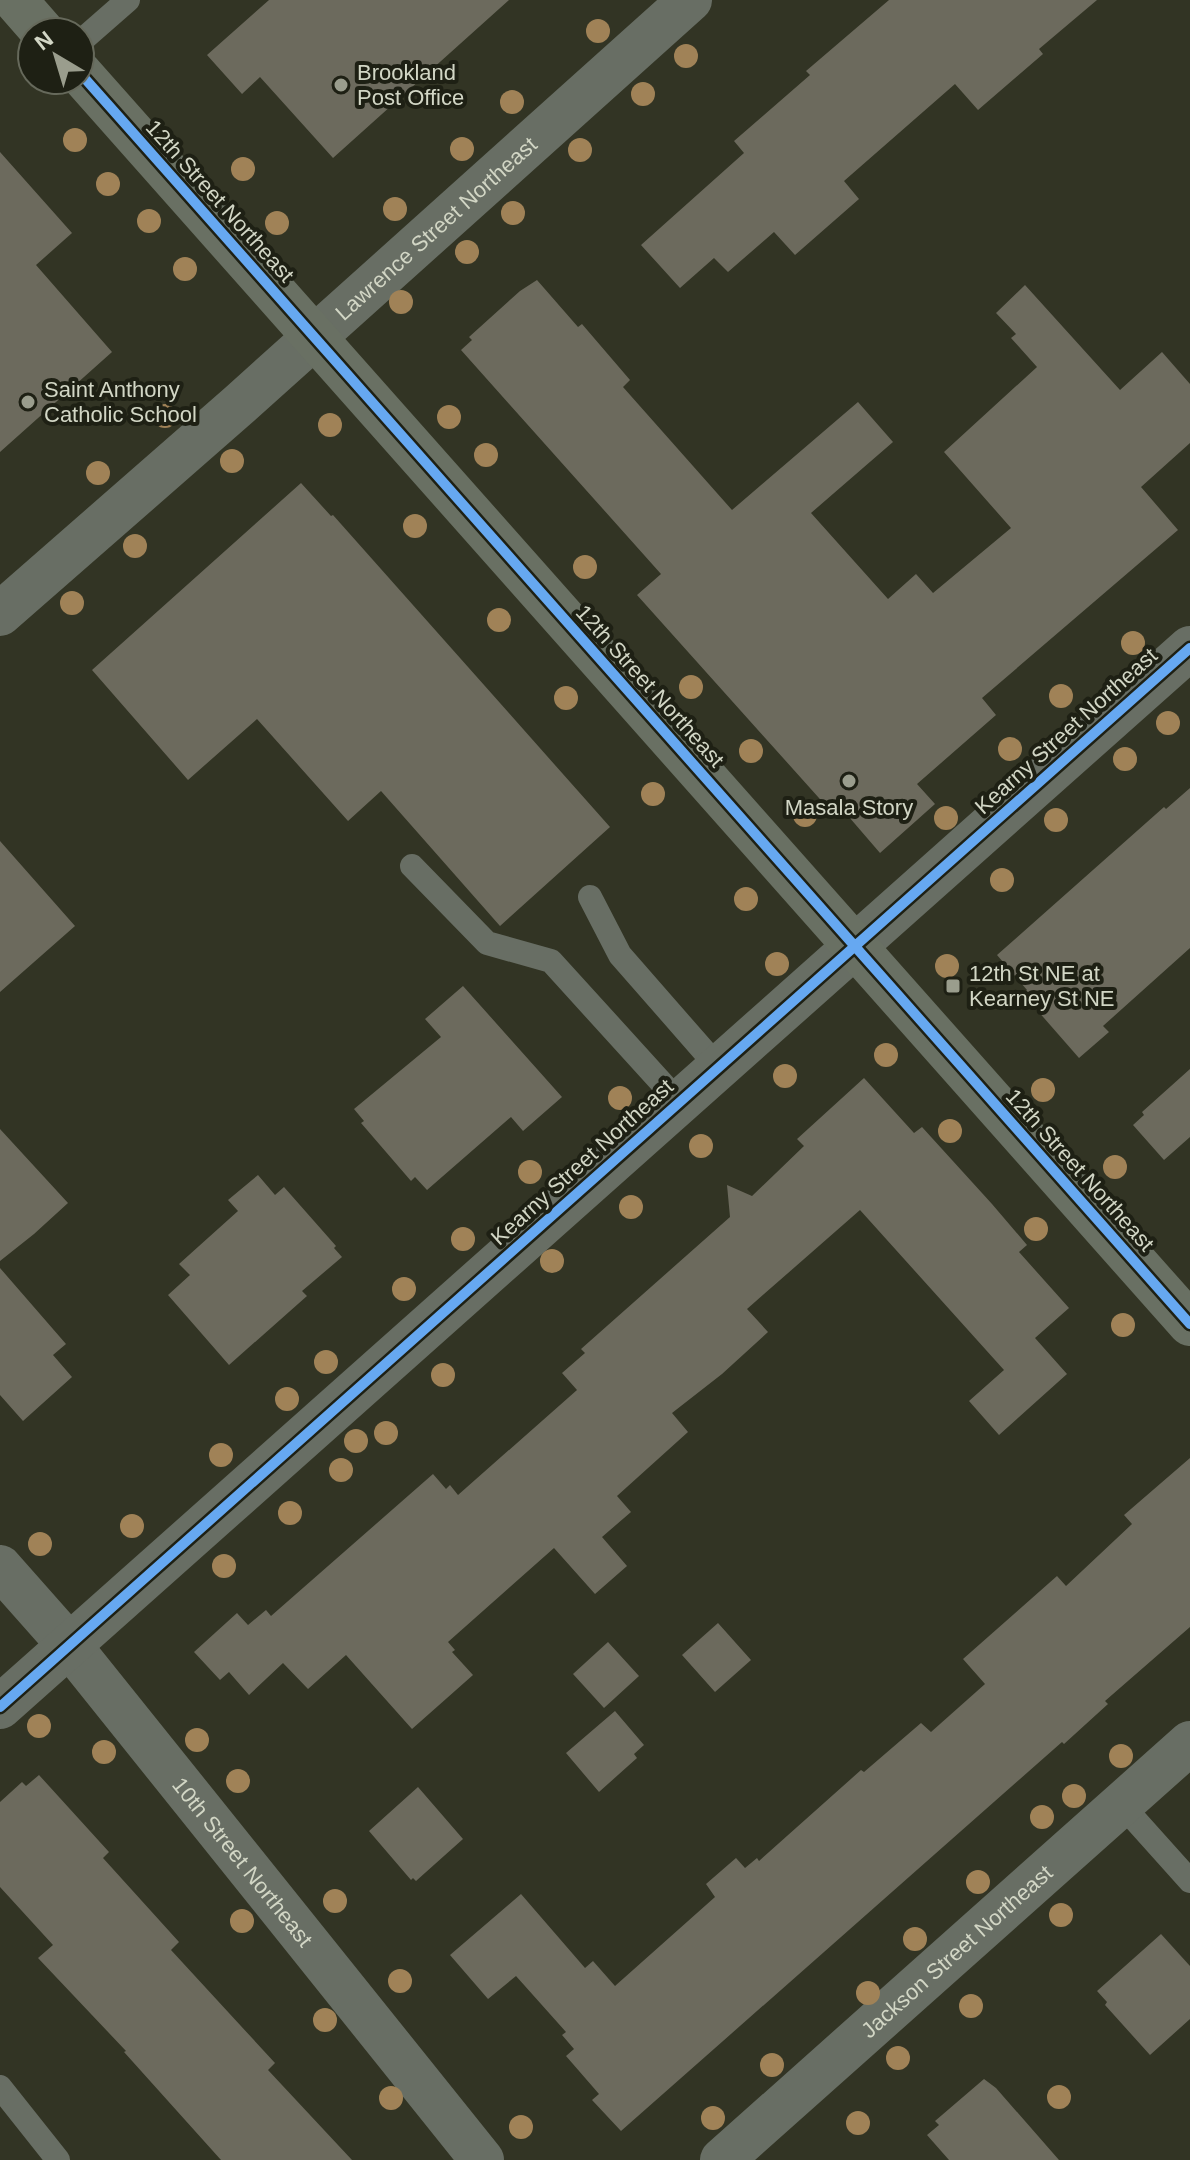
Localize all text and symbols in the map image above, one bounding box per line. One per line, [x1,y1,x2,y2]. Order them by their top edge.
north arrow [16,16,96,96]
text: N [30,26,58,55]
place label: Brookland Post Office [357,60,464,110]
marker: Brookland Post Office [332,76,350,94]
street label: 12th Street Northeast [141,115,299,287]
street label: Lawrence Street Northeast [330,131,542,325]
place label: Saint Anthony Catholic School [44,377,197,427]
marker: Saint Anthony Catholic School [19,393,37,411]
street label: 12th Street Northeast [571,600,729,772]
street label: Kearny Street Northeast [970,643,1162,819]
marker: Masala Story [840,772,858,790]
place label: Masala Story [785,795,913,820]
place label: 12th St NE at Kearney St NE [969,961,1115,1011]
marker: 12th St NE at Kearney St NE [944,977,962,995]
street label: Kearny Street Northeast [486,1074,678,1250]
street label: 12th Street Northeast [1001,1084,1159,1256]
street label: 10th Street Northeast [168,1772,318,1951]
street label: Jackson Street Northeast [856,1860,1057,2043]

